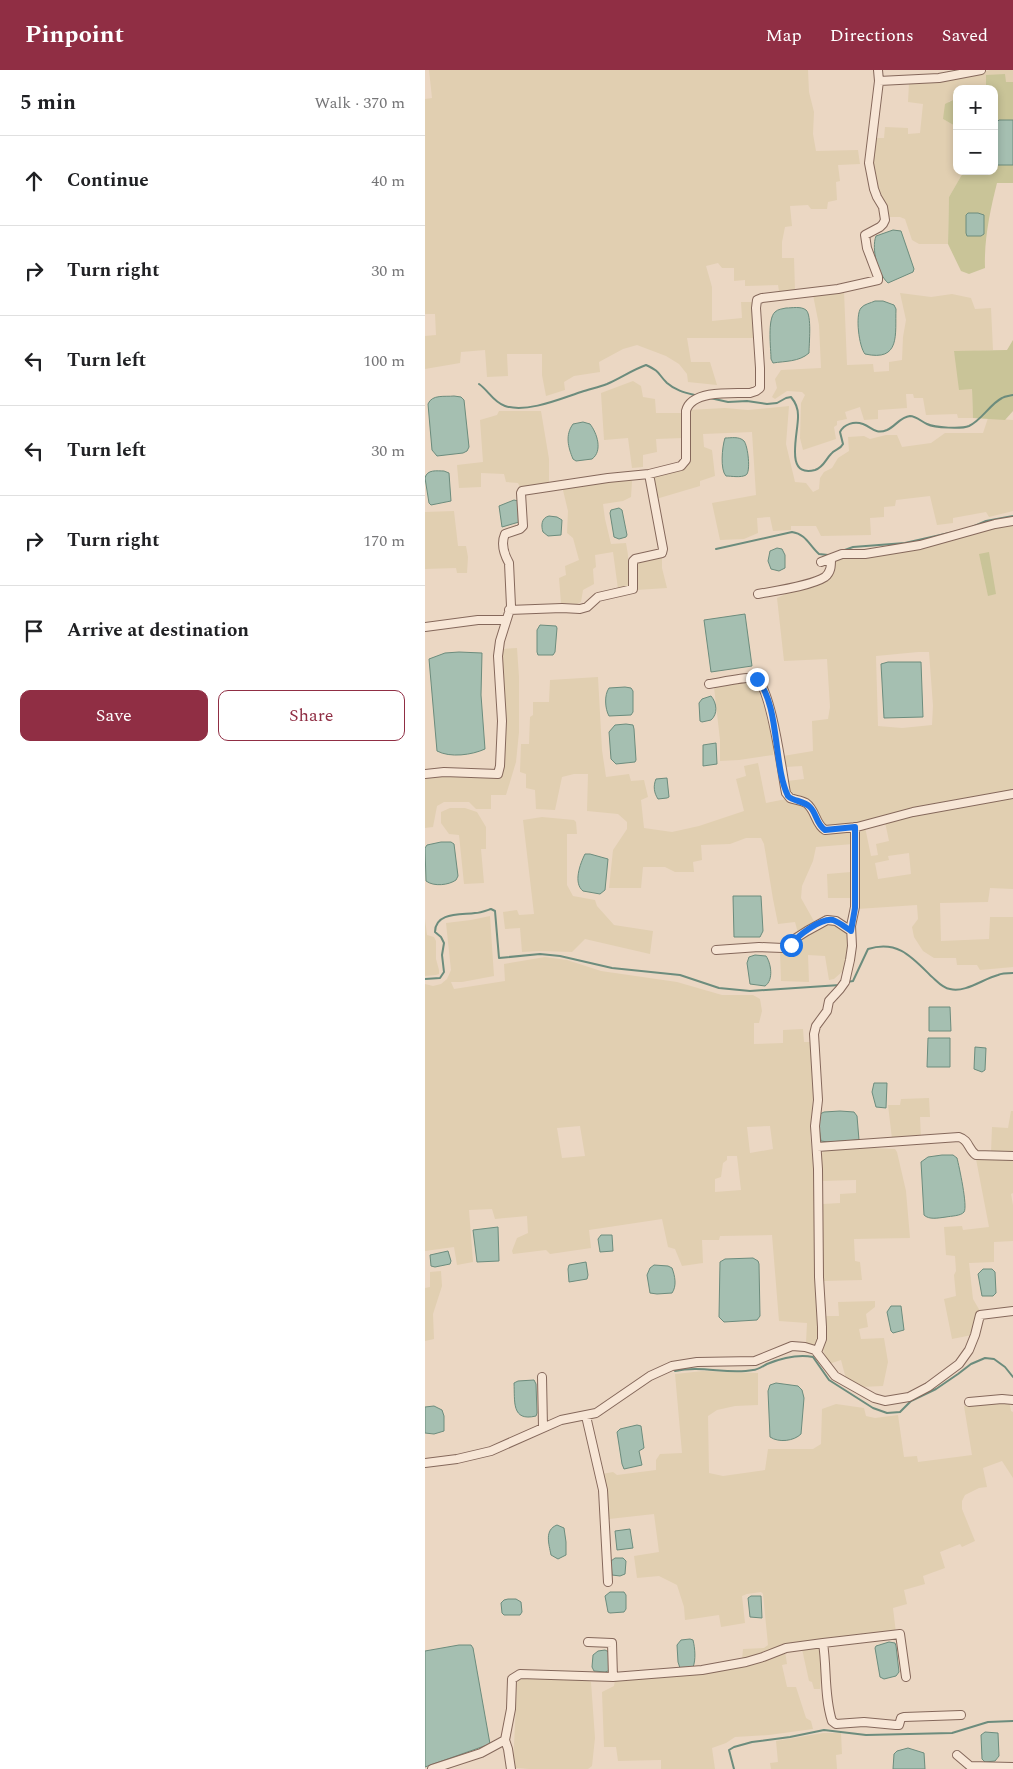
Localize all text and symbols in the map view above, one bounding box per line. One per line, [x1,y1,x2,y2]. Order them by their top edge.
text: Pinpoint [25,17,124,53]
text: Map [766,22,802,49]
text: Directions [830,22,914,49]
text: Saved [942,22,988,49]
map controls [953,85,998,175]
button: + [953,85,998,130]
text: 5 min [20,87,76,119]
text: Walk · 370 m [314,91,405,115]
button: − [953,130,998,175]
text: Continue [67,166,149,195]
icon: ahead [20,167,48,195]
text: 40 m [371,169,405,193]
text: Turn right [67,256,160,285]
icon: right [20,257,48,285]
text: 30 m [371,259,405,283]
text: Turn left [67,346,146,375]
icon: left [20,347,48,375]
text: 100 m [363,349,405,373]
text: Turn left [67,436,146,465]
icon: left [20,437,48,465]
text: 30 m [371,439,405,463]
text: Turn right [67,526,160,555]
icon: right [20,527,48,555]
text: 170 m [363,529,405,553]
text: Arrive at destination [67,616,249,645]
icon: arrive [20,617,48,645]
route end [746,668,769,691]
button: Save [20,690,208,741]
button: Share [218,690,405,741]
route start [780,934,803,957]

